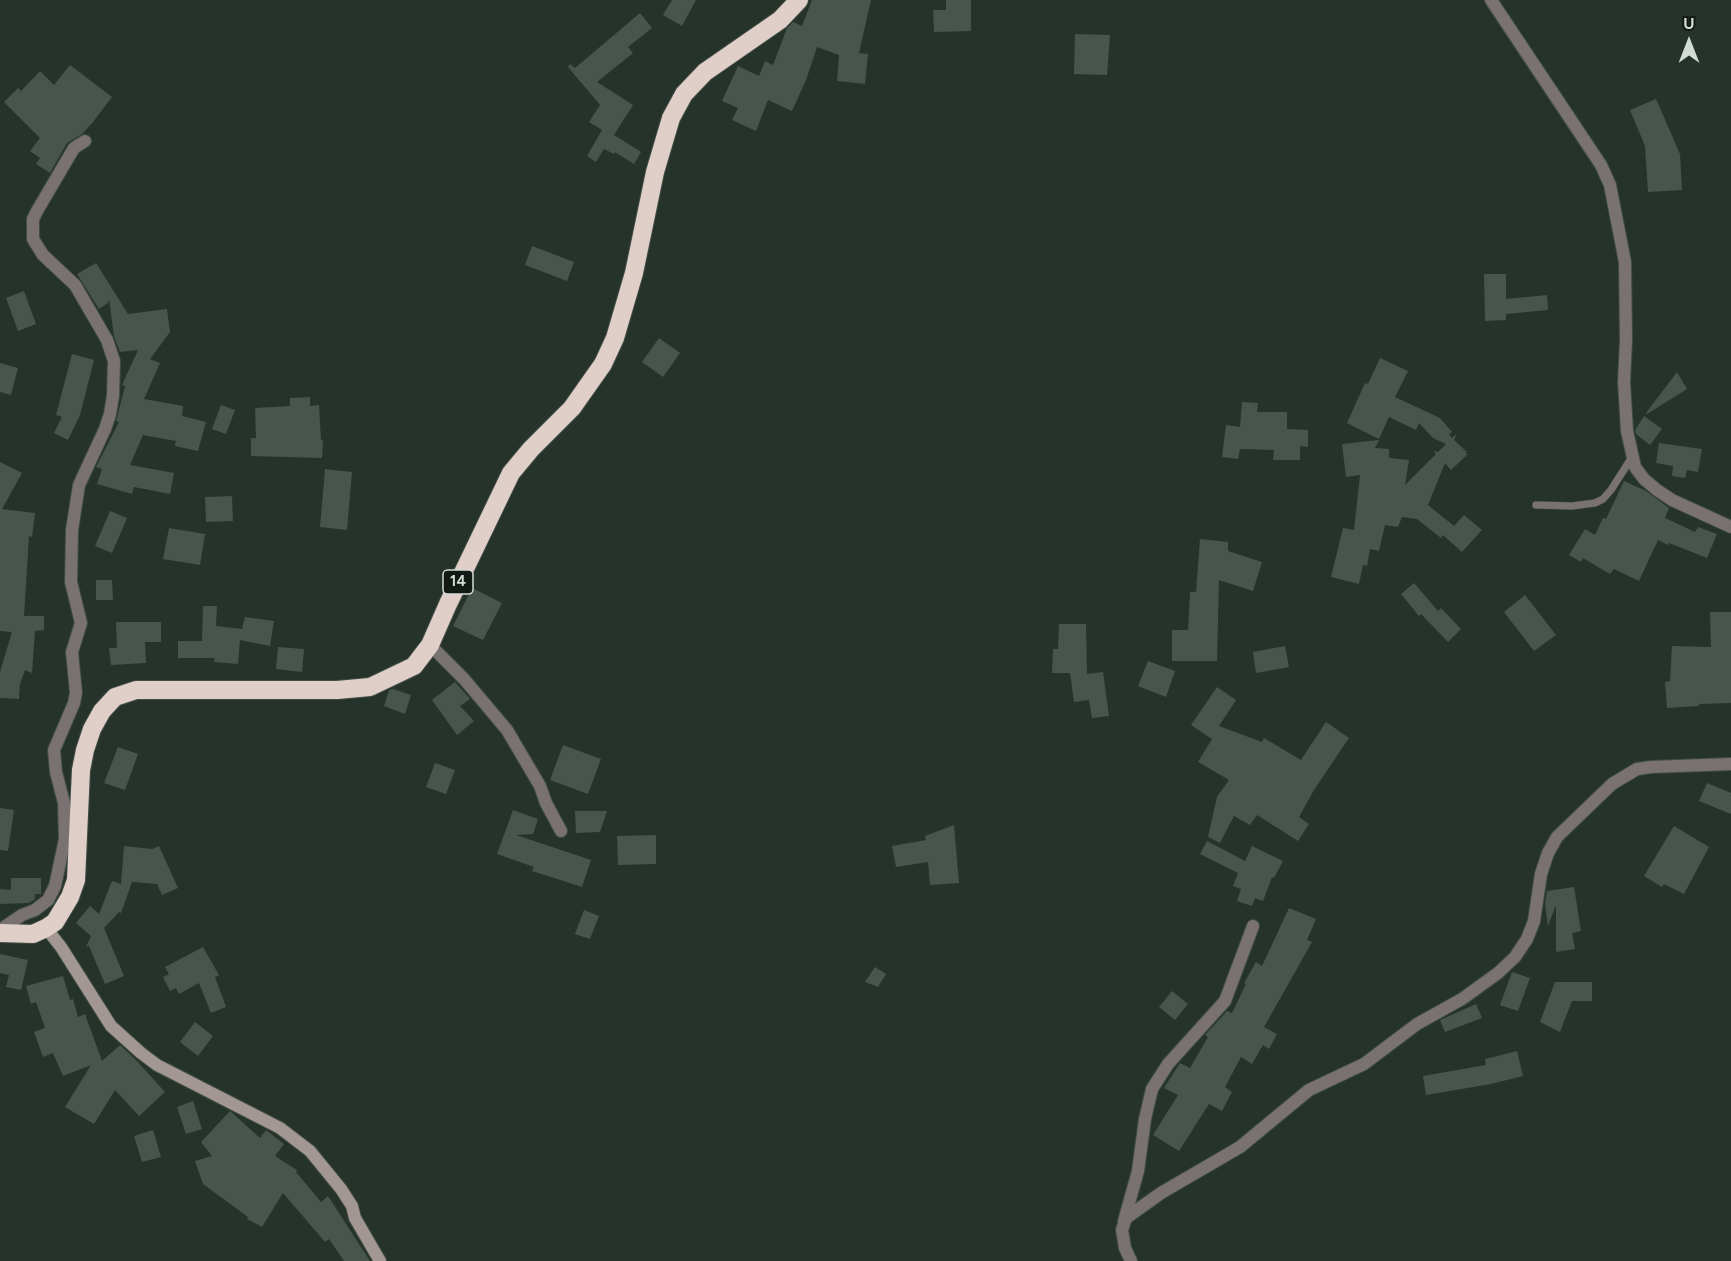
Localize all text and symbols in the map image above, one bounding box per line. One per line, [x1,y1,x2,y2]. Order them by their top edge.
north arrow [1659,12,1719,72]
text: U [1683,14,1695,33]
road number: 14 [443,570,473,594]

